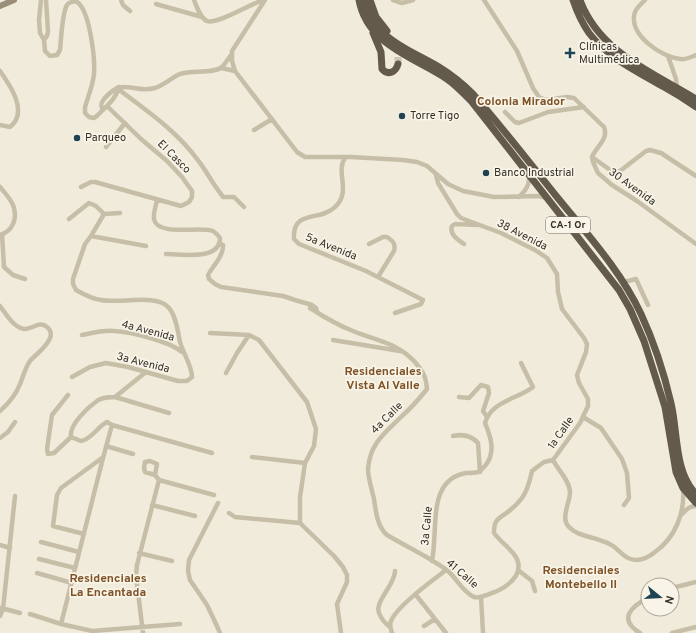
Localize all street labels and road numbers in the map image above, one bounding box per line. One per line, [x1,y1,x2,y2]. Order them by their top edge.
street label: El Casco [154,137,194,177]
street label: 30 Avenida [606,165,659,209]
street label: 38 Avenida [494,216,550,254]
road number: CA-1 Or [546,217,590,233]
street label: 5a Avenida [303,230,359,264]
street label: 4a Avenida [120,317,176,345]
street label: 3a Avenida [115,350,171,376]
street label: 4a Calle [368,399,406,437]
street label: 1a Calle [545,414,577,452]
street label: 3a Calle [418,506,436,546]
street label: 41 Calle [443,556,481,592]

